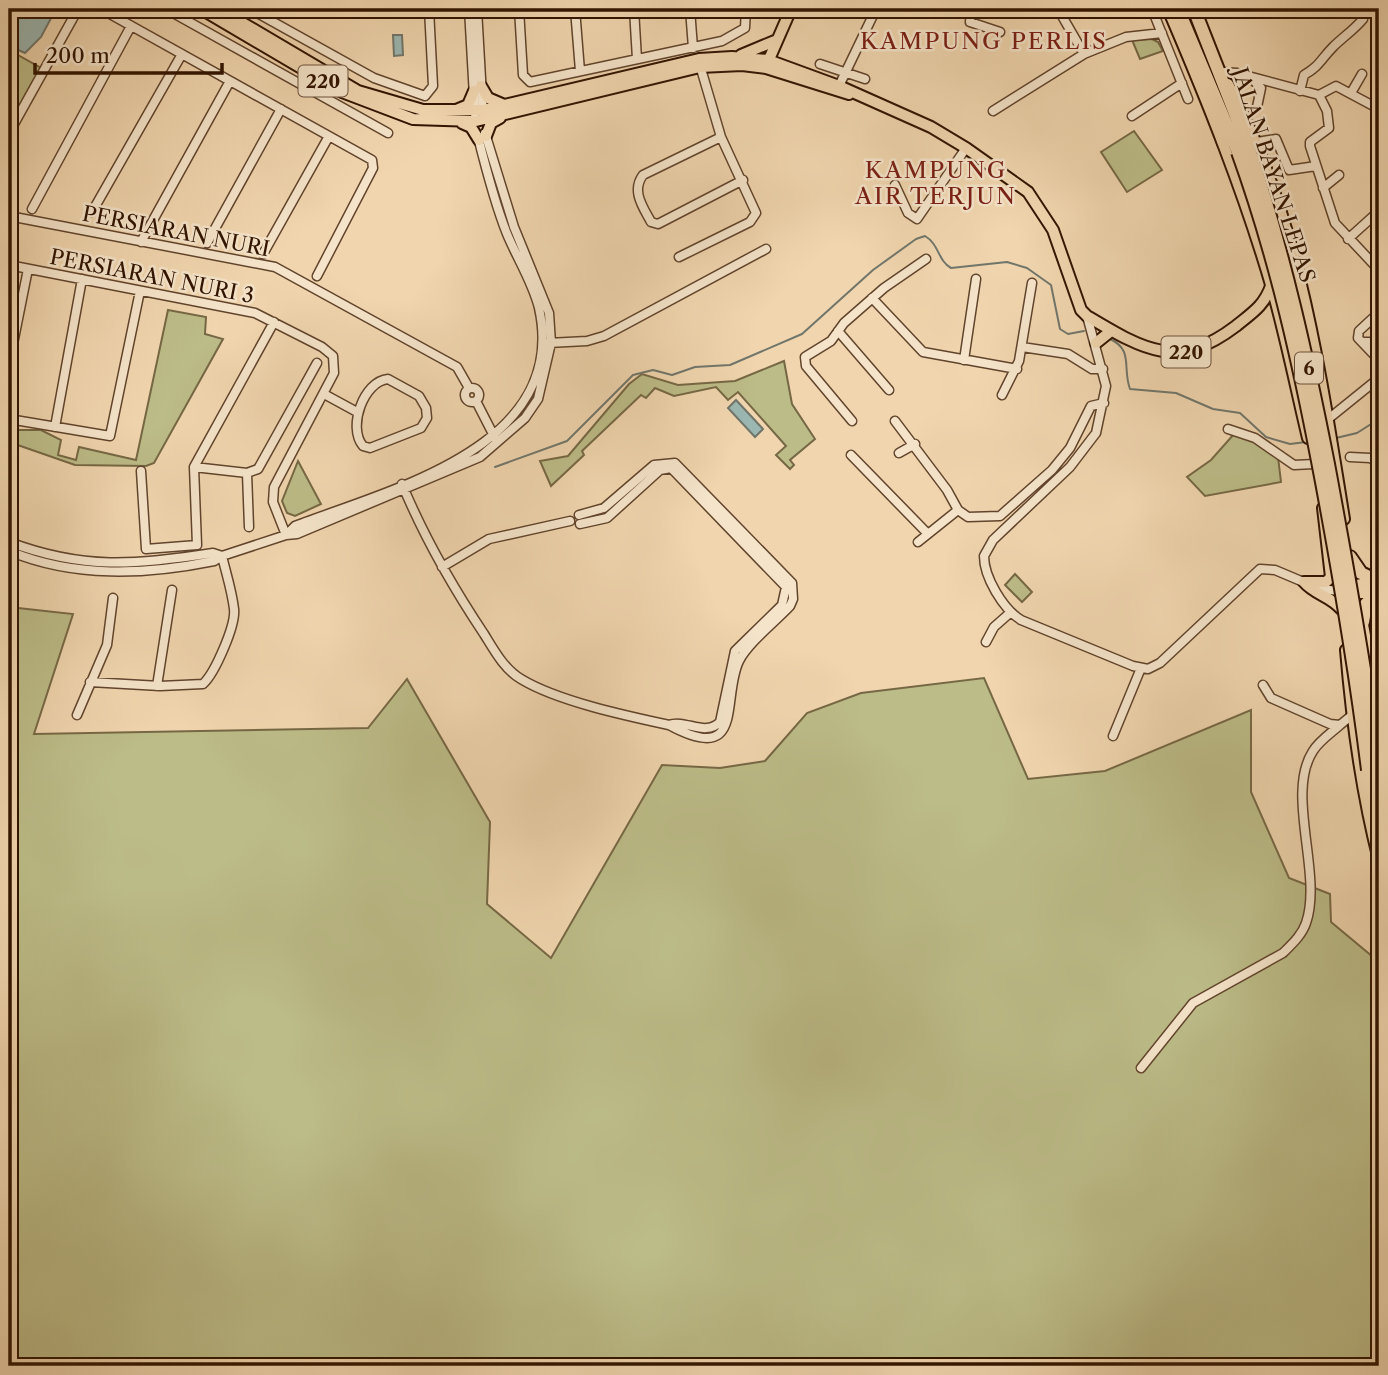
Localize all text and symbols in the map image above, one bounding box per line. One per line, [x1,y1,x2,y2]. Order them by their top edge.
district label: KAMPUNG PERLIS [860,27,1108,55]
scale bar [35,32,222,76]
text: 200 m [46,43,110,68]
street label: JALAN BAYAN LEPAS [1227,62,1321,286]
road number: 220 [298,66,348,96]
district label: KAMPUNG AIR TERJUN [854,156,1017,210]
street label: PERSIARAN NURI [80,201,272,261]
street label: PERSIARAN NURI 3 [48,244,256,308]
road number: 220 [1162,336,1210,368]
road number: 6 [1295,352,1323,384]

